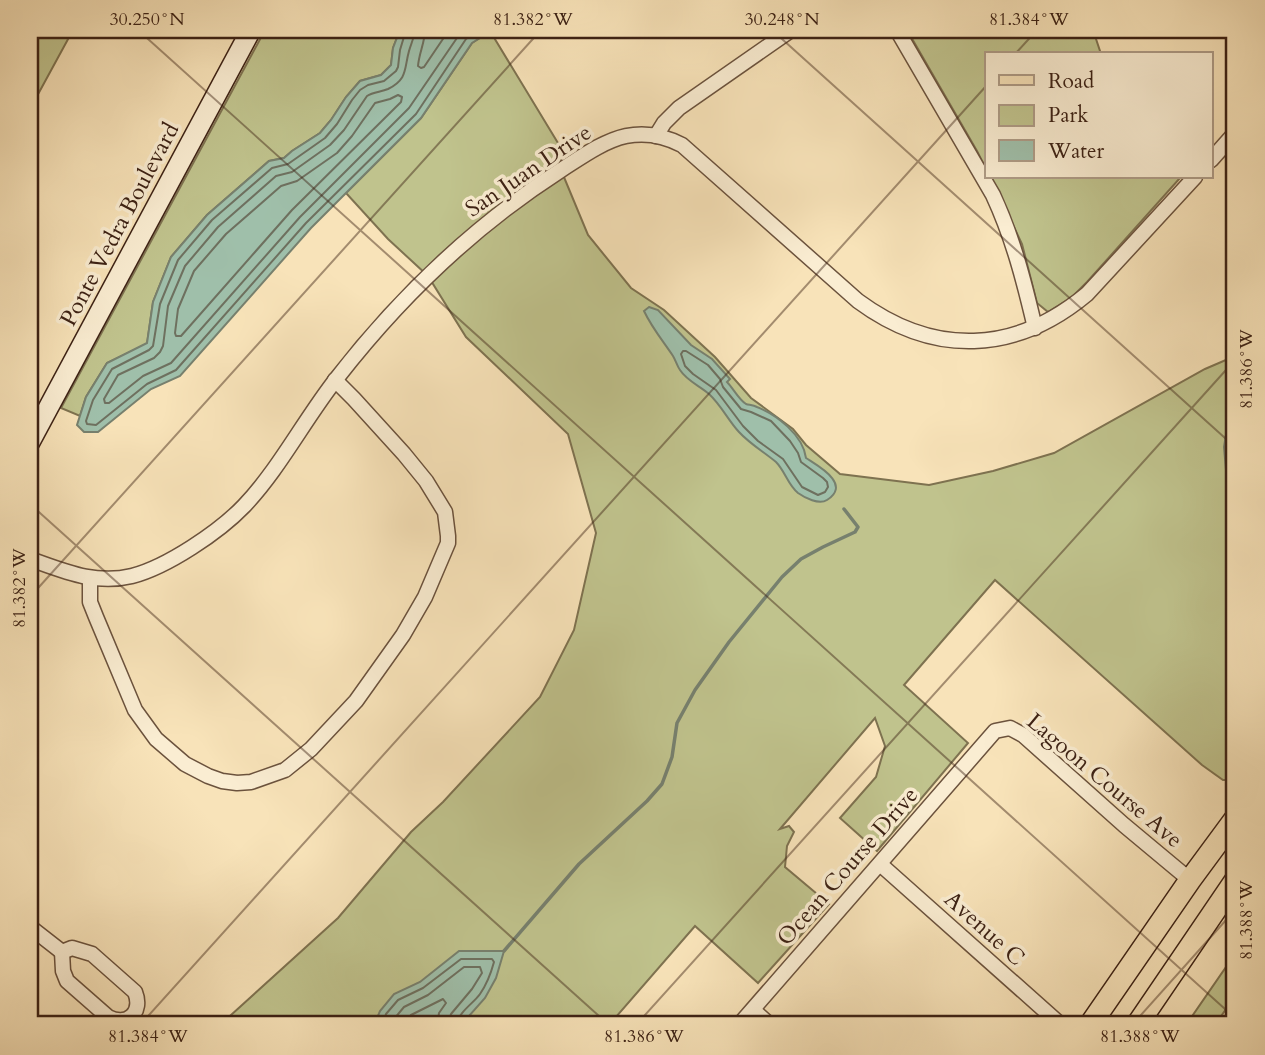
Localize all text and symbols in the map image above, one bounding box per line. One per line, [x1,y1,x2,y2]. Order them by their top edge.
text: 30.250°N [109,7,185,32]
text: 81.382°W [493,7,573,32]
text: 30.248°N [744,7,820,32]
text: 81.384°W [989,7,1069,32]
legend [985,52,1212,178]
text: Road [1048,67,1094,96]
text: Park [1048,101,1089,130]
street label: Ponte Vedra Boulevard [53,116,187,331]
street label: San Juan Drive [459,117,597,224]
text: Water [1047,137,1104,166]
text: 81.386°W [1234,329,1259,409]
text: 81.382°W [7,548,32,628]
street label: Lagoon Course Ave [1020,706,1189,855]
street label: Ocean Course Drive [770,780,925,952]
text: 81.388°W [1234,880,1259,960]
street label: Avenue C [938,884,1032,973]
text: 81.384°W [108,1024,188,1049]
text: 81.386°W [604,1024,684,1049]
text: 81.388°W [1100,1024,1180,1049]

